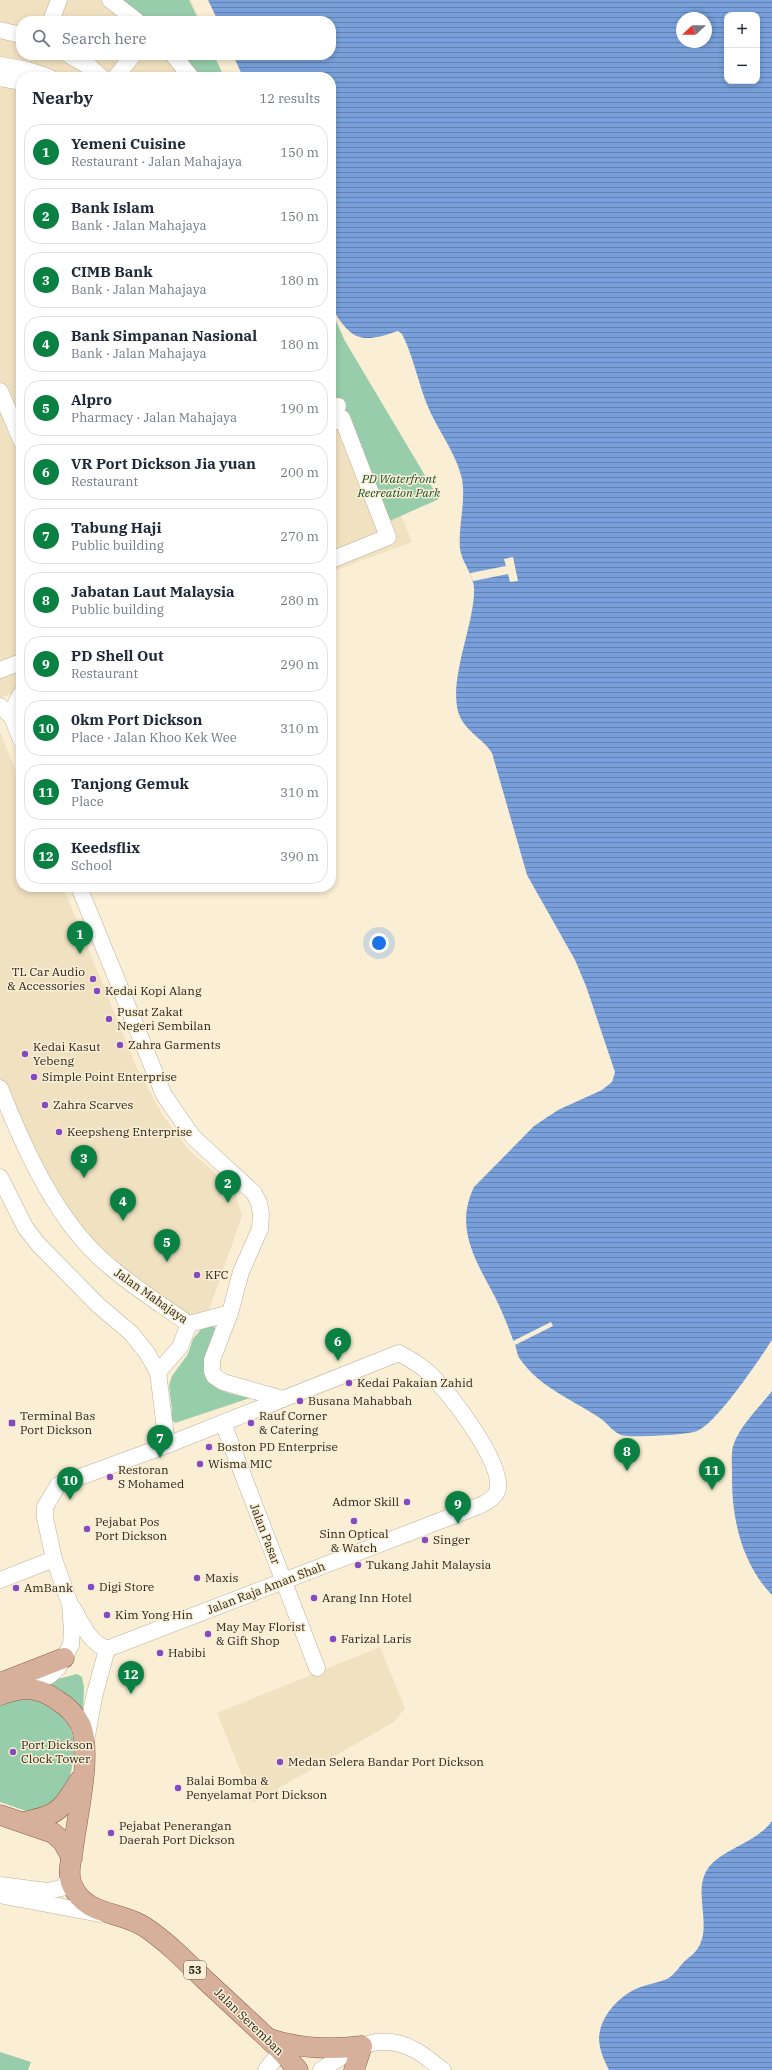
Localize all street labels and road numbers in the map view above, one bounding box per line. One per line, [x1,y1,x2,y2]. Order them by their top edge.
street label: Jalan Mahajaya [112,1265,191,1327]
street label: Jalan Pasar [247,1501,284,1567]
street label: Jalan Raja Aman Shah [205,1558,328,1617]
road number: 53 [184,1961,206,1979]
street label: Jalan Seremban [211,1985,287,2059]

